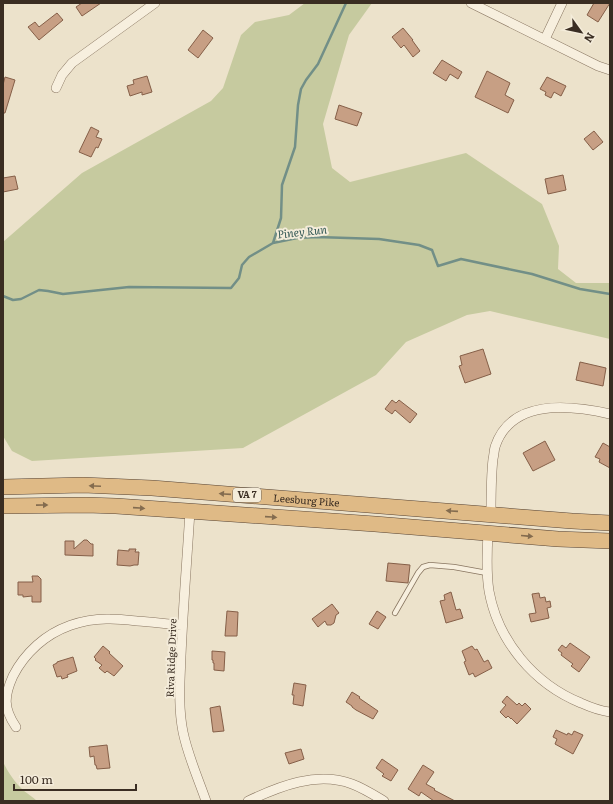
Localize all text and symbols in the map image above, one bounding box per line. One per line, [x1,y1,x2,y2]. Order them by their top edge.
north arrow [561,12,601,52]
text: N [581,30,599,46]
water label: Piney Run [276,220,328,242]
one-way arrow [89,482,101,489]
road number: VA 7 [233,488,261,502]
one-way arrow [219,490,231,497]
street label: Leesburg Pike [273,490,340,510]
one-way arrow [36,502,49,508]
one-way arrow [133,504,145,511]
one-way arrow [446,508,458,515]
one-way arrow [265,513,277,520]
one-way arrow [521,533,533,540]
street label: Riva Ridge Drive [162,618,179,698]
scale bar [14,766,136,792]
text: 100 m [20,770,53,788]

